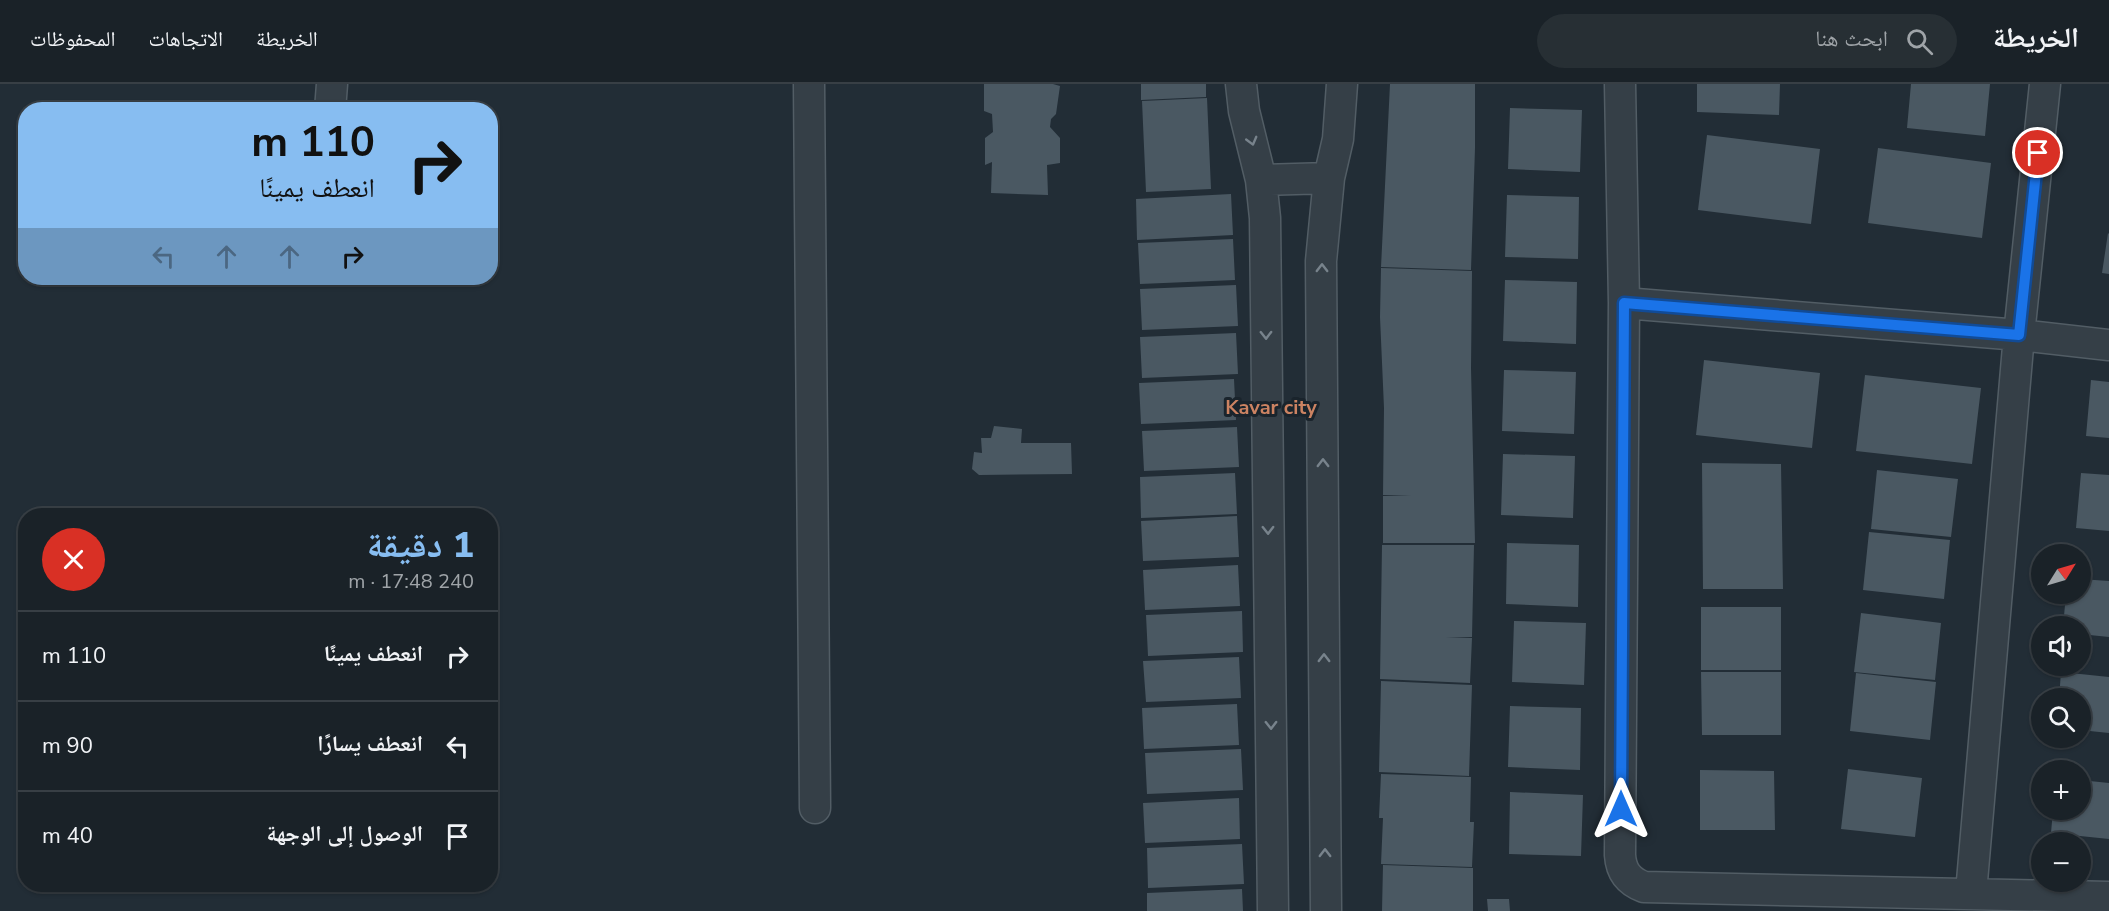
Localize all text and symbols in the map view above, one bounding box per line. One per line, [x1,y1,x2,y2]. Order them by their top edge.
search box [1537,14,1957,68]
text: الخريطة [1993,19,2079,57]
text: ابحث هنا [1815,24,1888,54]
text: المحفوظات [30,25,115,53]
text: الاتجاهات [148,25,223,53]
text: الخريطة [256,25,318,53]
icon: search [1903,25,1936,58]
text: 110 m [251,114,375,171]
icon: right [396,126,474,204]
pin [2012,127,2063,178]
one-way arrow [1245,135,1257,146]
icon: arrive [2021,136,2054,169]
text: انعطف يمينًا [259,170,375,207]
icon: left [147,240,180,273]
icon: ahead [210,240,243,273]
icon: ahead [273,240,306,273]
icon: right [336,240,369,273]
one-way arrow [1316,263,1328,272]
one-way arrow [1260,330,1272,339]
district label: Kavar city [1225,394,1317,421]
one-way arrow [1317,458,1329,467]
text: 1 دقيقة [367,521,474,570]
one-way arrow [1262,525,1275,534]
button: close [42,528,105,591]
north arrow [2031,544,2091,604]
map controls [2031,544,2091,892]
text: 240 m · 17:48 [348,568,474,595]
button: sound [2031,616,2091,676]
text: انعطف يمينًا [324,639,423,669]
icon: right [441,640,474,673]
text: 110 m [42,641,106,671]
one-way arrow [1318,653,1330,662]
button: search [2031,688,2091,748]
one-way arrow [1265,720,1277,729]
text: انعطف يسارًا [317,729,423,759]
icon: left [441,730,474,763]
text: 90 m [42,731,93,761]
button: + [2031,760,2091,820]
position arrow [1589,777,1653,841]
text: الوصول إلى الوجهة [266,819,423,849]
icon: arrive [441,820,474,853]
text: 40 m [42,821,93,851]
button: − [2031,832,2091,892]
one-way arrow [1319,848,1332,857]

